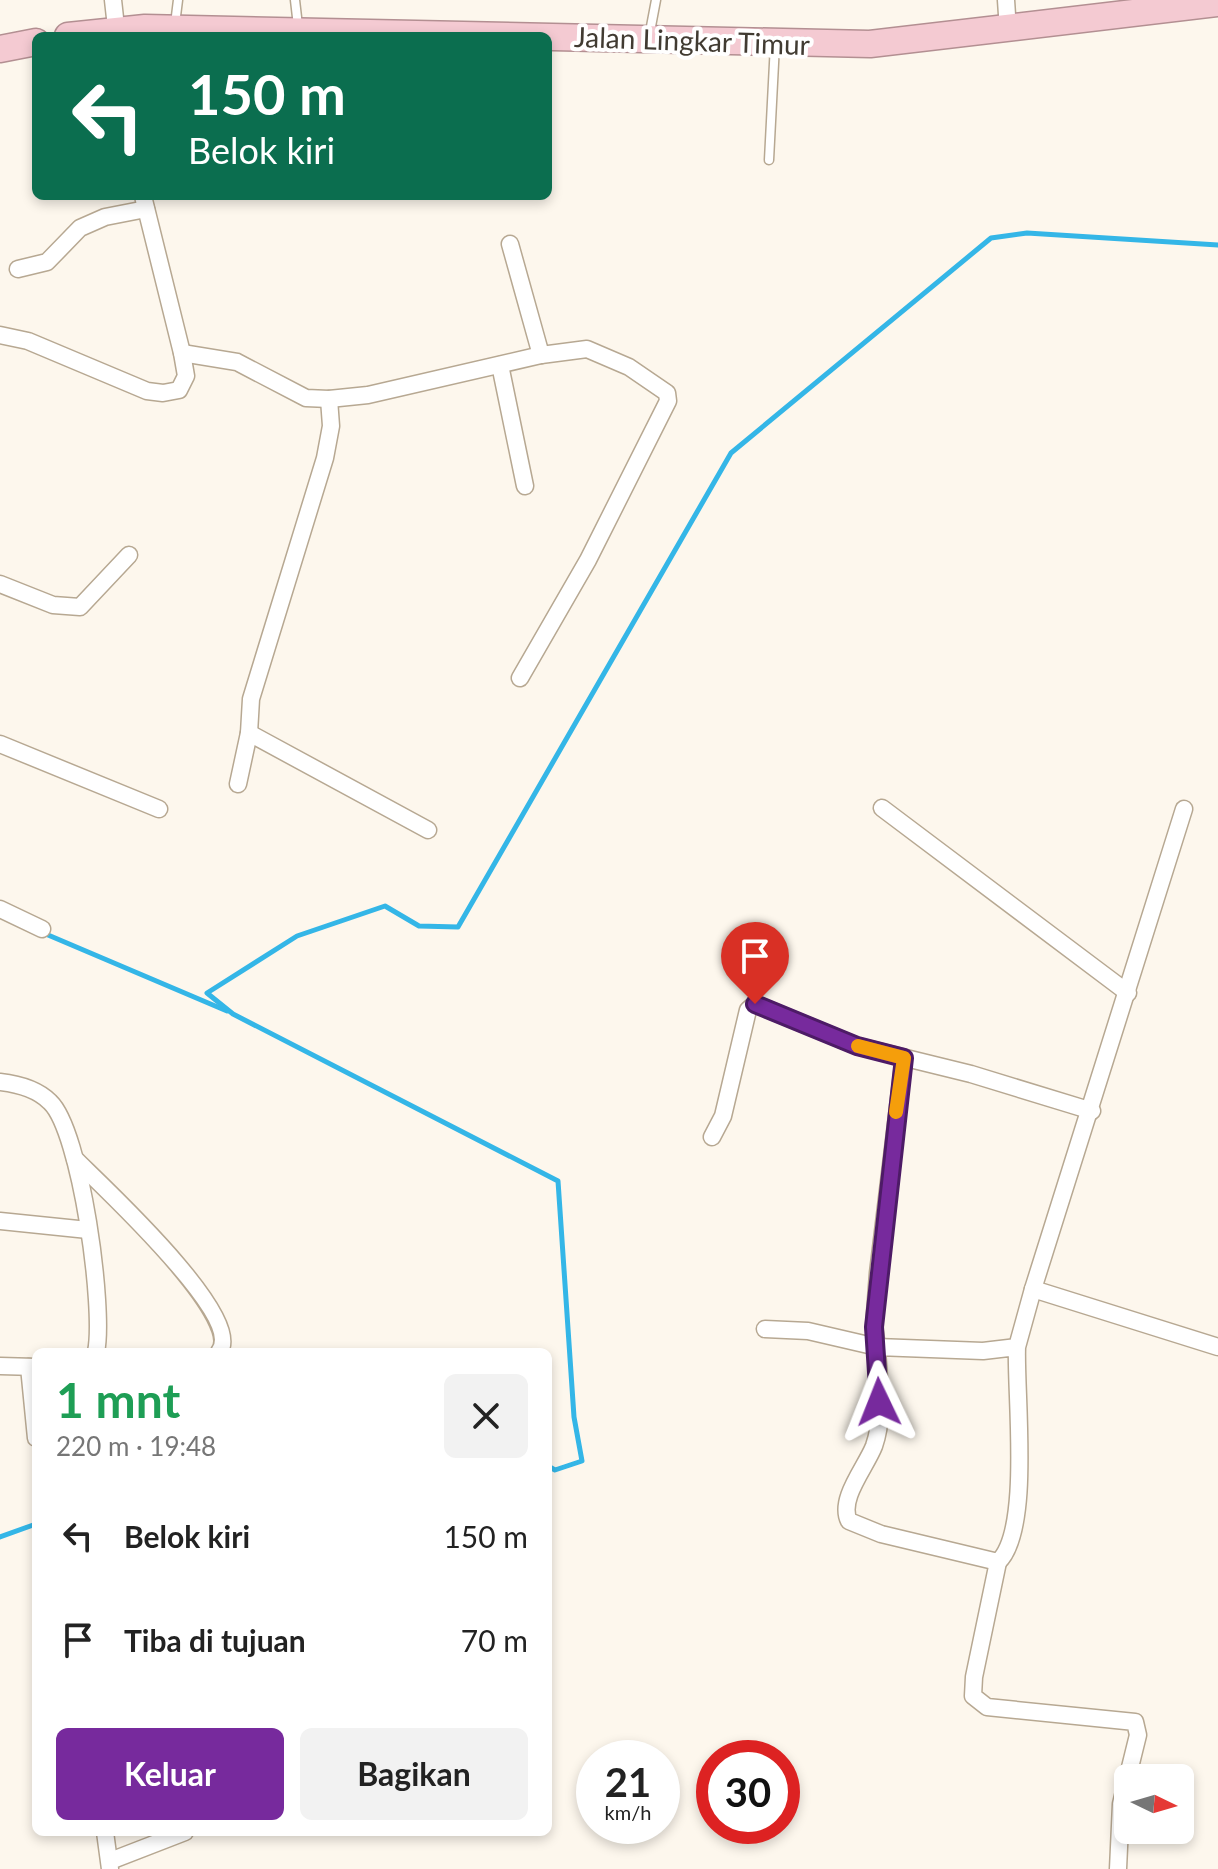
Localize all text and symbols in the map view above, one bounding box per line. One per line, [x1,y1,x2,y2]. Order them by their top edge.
street label: Jalan Lingkar Timur [574,19,810,61]
text: 150 m [188,60,346,127]
icon: left [56,64,160,168]
text: Belok kiri [188,128,335,172]
pin [721,922,789,1004]
icon: arrive [733,934,777,978]
position arrow [837,1360,921,1444]
text: 1 mnt [56,1371,180,1428]
button: close [444,1374,528,1458]
text: 220 m · 19:48 [56,1430,216,1462]
icon: left [56,1514,100,1558]
text: Belok kiri [124,1518,250,1554]
text: 150 m [443,1518,528,1554]
icon: arrive [56,1618,100,1662]
text: Tiba di tujuan [124,1622,306,1658]
text: 70 m [461,1622,528,1658]
button: Keluar [56,1728,284,1820]
button: Bagikan [300,1728,528,1820]
speed limit sign: 30 [696,1740,800,1844]
text: 21 [605,1758,651,1806]
north arrow [1114,1764,1194,1844]
map controls [1114,1764,1194,1844]
text: km/h [605,1800,651,1824]

